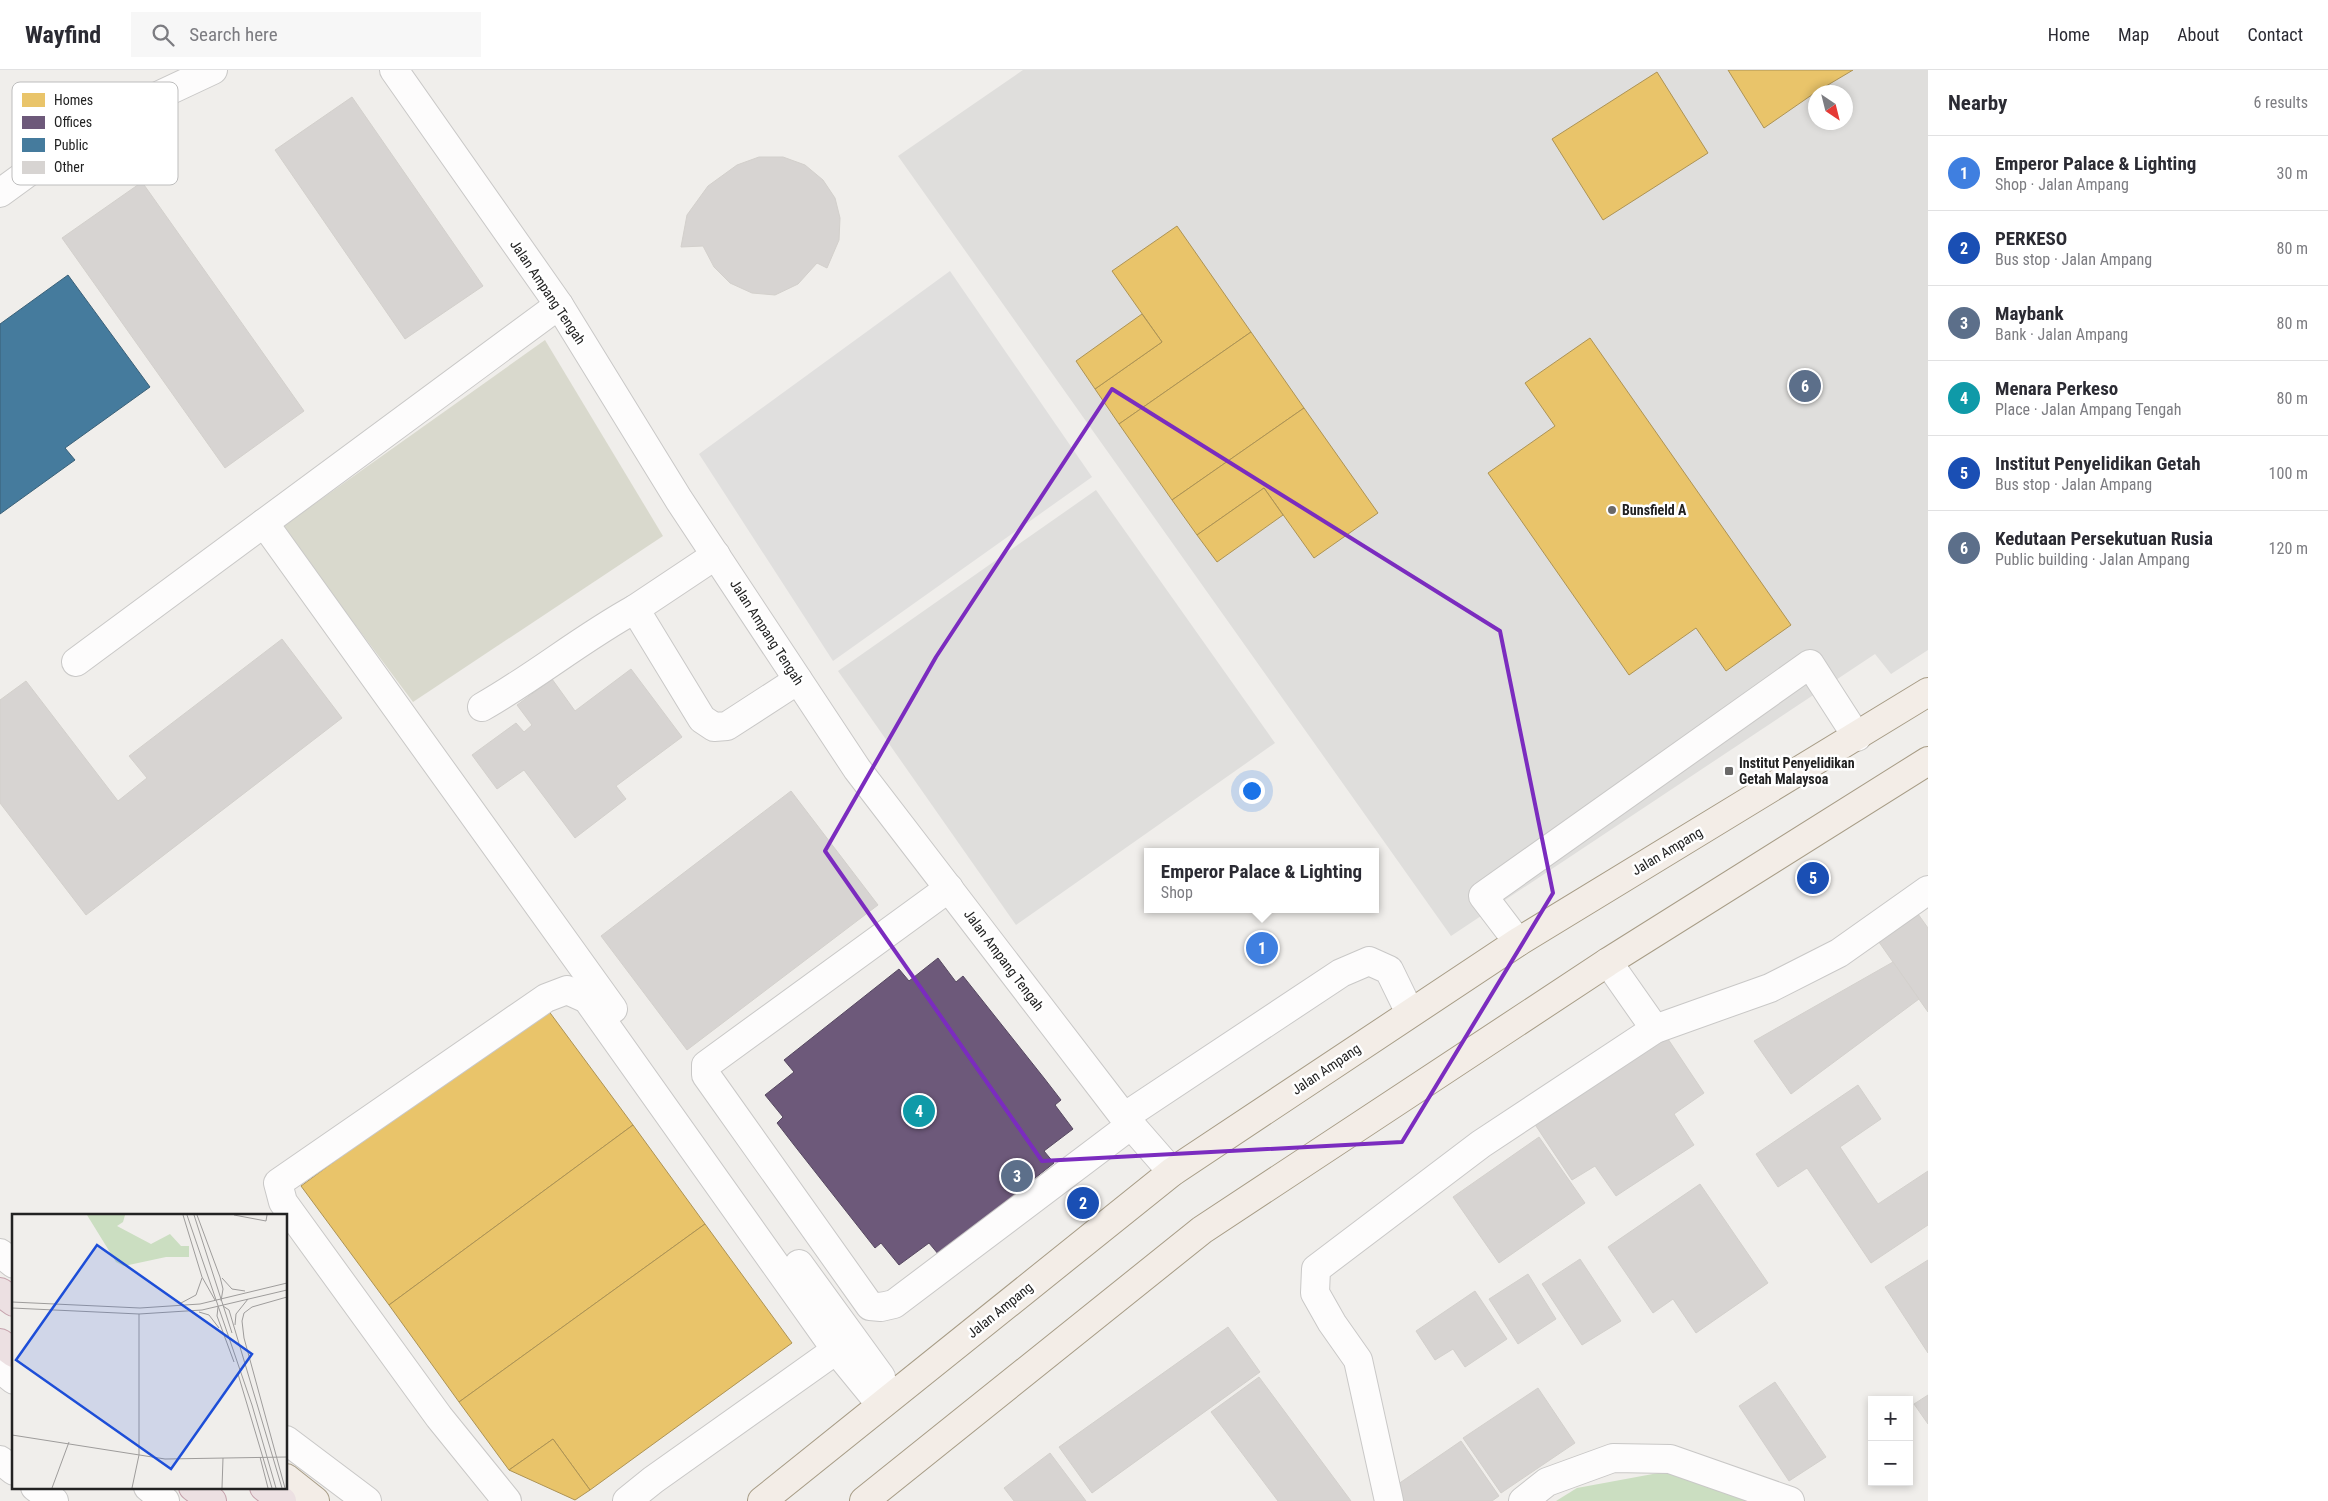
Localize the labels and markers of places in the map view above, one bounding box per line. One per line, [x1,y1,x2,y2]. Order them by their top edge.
pin: 6 [1789,367,1821,405]
place label: Bunsfield A [1622,502,1687,518]
marker: Bunsfield A [1606,504,1618,516]
place label: Institut Penyelidikan Getah Malaysoa [1739,755,1855,787]
marker: Institut Penyelidikan Getah Malaysoa [1723,765,1735,777]
pin: 5 [1797,859,1829,897]
pin: 1 [1246,929,1278,967]
pin: 4 [903,1092,935,1130]
pin: 3 [1001,1157,1033,1195]
pin: 2 [1067,1184,1099,1222]

